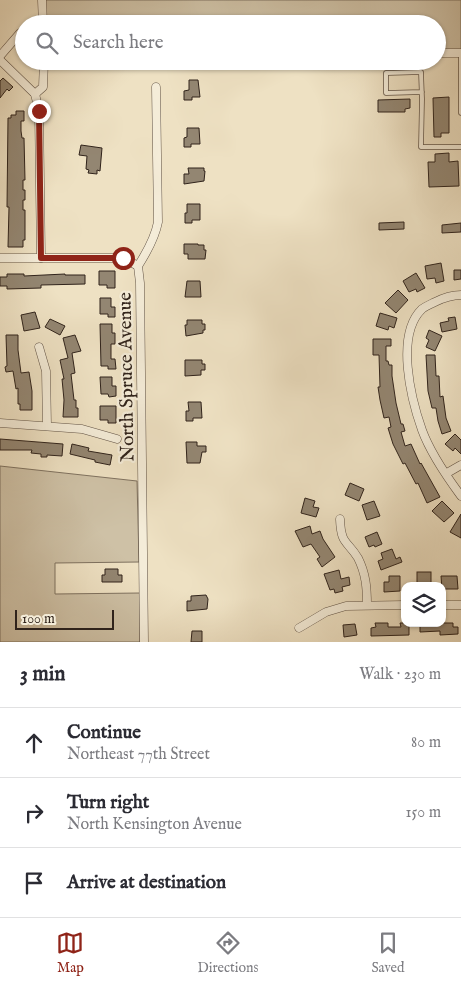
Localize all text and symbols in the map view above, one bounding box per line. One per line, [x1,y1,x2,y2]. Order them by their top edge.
search box [15,15,446,70]
icon: search [33,29,61,57]
text: Search here [73,31,164,55]
route end [28,100,51,123]
route start [112,247,135,270]
street label: North Spruce Avenue [114,292,140,462]
map controls [401,582,446,627]
button: layers [401,582,446,627]
scale bar [15,607,114,630]
text: 100 m [22,610,55,628]
text: 3 min [20,661,65,688]
text: Walk · 230 m [359,665,441,685]
text: Continue [67,721,141,745]
icon: ahead [20,729,48,757]
text: 80 m [411,733,441,753]
text: Northeast 77th Street [67,745,210,765]
text: Turn right [67,791,149,815]
icon: right [20,799,48,827]
text: 150 m [406,803,441,823]
text: North Kensington Avenue [67,815,242,835]
icon: arrive [20,869,48,897]
text: Arrive at destination [67,871,226,895]
tab: Map [56,929,84,977]
tab: Directions [197,929,258,977]
tab: Saved [371,929,404,977]

